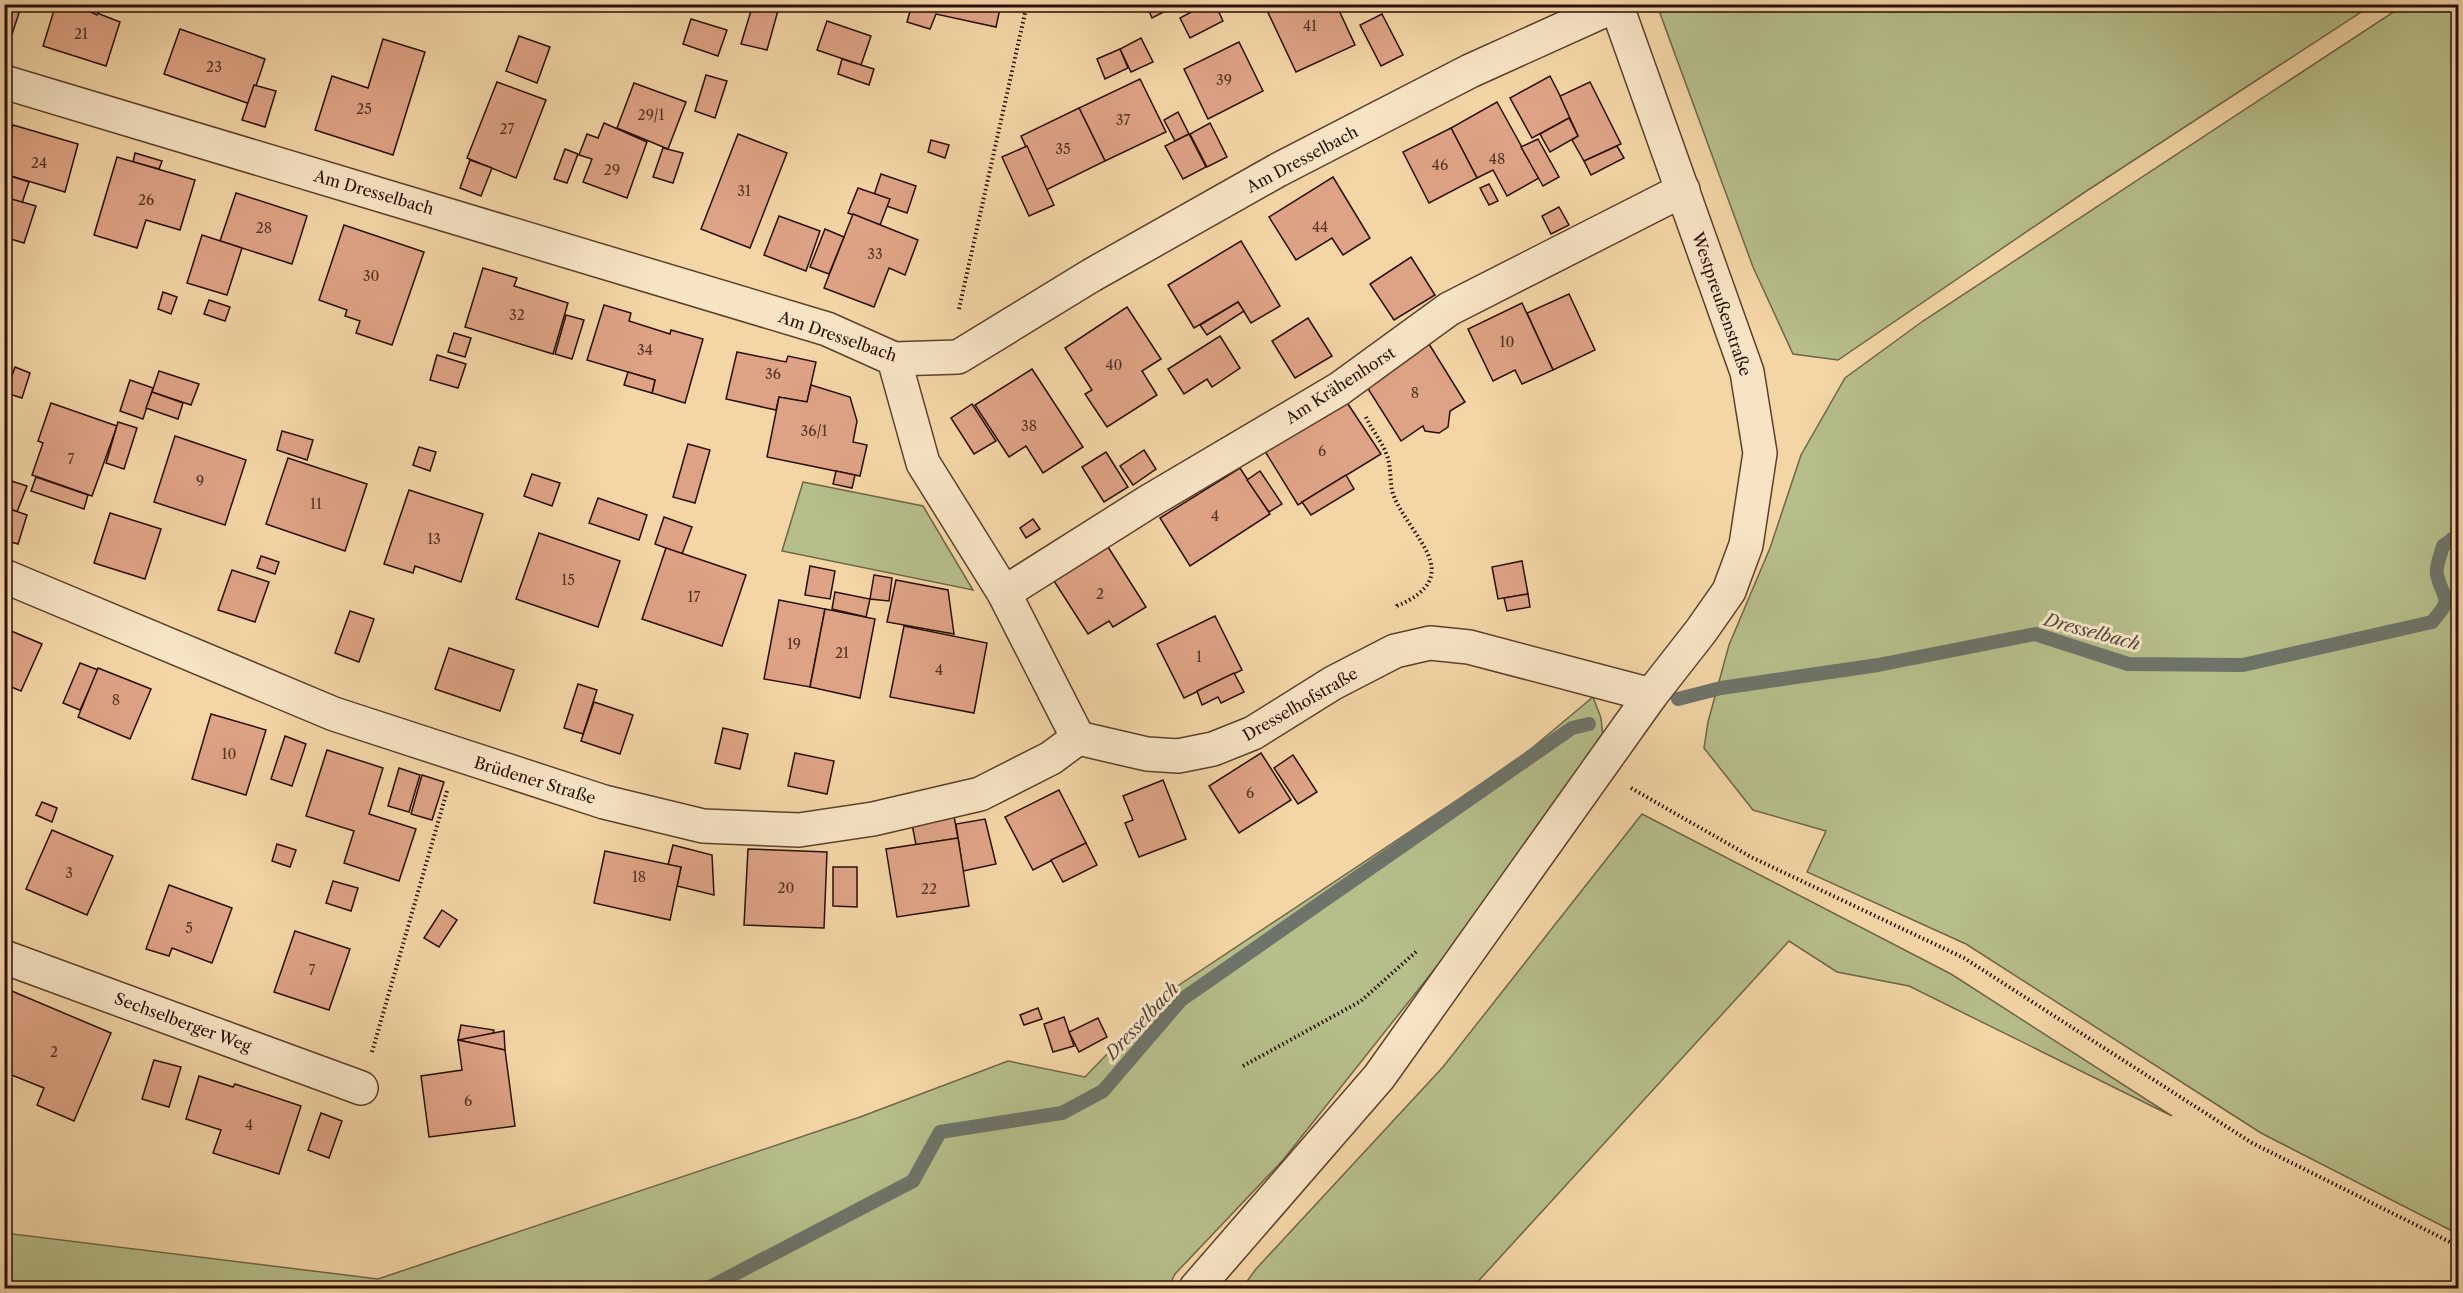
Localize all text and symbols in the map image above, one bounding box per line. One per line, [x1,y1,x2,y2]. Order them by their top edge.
house number: 41 [1303,17,1317,35]
house number: 21 [74,25,88,43]
house number: 23 [206,58,222,76]
house number: 39 [1216,71,1232,89]
house number: 25 [356,100,372,118]
house number: 29/1 [638,106,665,124]
house number: 37 [1116,111,1130,129]
house number: 27 [500,120,515,138]
street label: Am Dresselbach [1242,121,1361,197]
house number: 35 [1055,140,1071,158]
house number: 48 [1489,150,1505,168]
house number: 24 [31,154,47,172]
house number: 46 [1432,156,1448,174]
house number: 29 [604,161,620,179]
street label: Am Dresselbach [311,165,436,219]
house number: 31 [737,182,751,200]
house number: 26 [138,191,154,209]
house number: 44 [1312,218,1328,236]
house number: 28 [256,219,272,237]
street label: Westpreußenstraße [1688,229,1756,379]
house number: 33 [867,245,883,263]
house number: 30 [363,267,379,285]
house number: 32 [509,306,525,324]
street label: Am Dresselbach [775,306,900,366]
house number: 10 [1500,333,1514,351]
house number: 34 [637,341,653,359]
street label: Am Krähenhorst [1281,342,1399,428]
house number: 40 [1106,356,1123,374]
house number: 36 [765,365,781,383]
house number: 8 [1411,384,1419,402]
house number: 38 [1021,417,1037,435]
house number: 36/1 [801,422,828,440]
house number: 6 [1318,442,1326,460]
house number: 7 [68,450,75,468]
house number: 9 [196,472,204,490]
house number: 11 [310,495,322,513]
house number: 4 [1211,507,1219,525]
house number: 13 [427,530,441,548]
house number: 15 [561,571,575,589]
house number: 2 [1096,585,1104,603]
house number: 17 [688,588,700,606]
water label: Dresselbach [2040,608,2142,655]
house number: 19 [787,635,801,653]
house number: 21 [835,644,849,662]
house number: 1 [1196,648,1202,666]
house number: 4 [935,661,943,679]
street label: Dresselhofstraße [1239,663,1361,745]
house number: 8 [112,691,120,709]
house number: 10 [222,745,236,763]
street label: Brüdener Straße [472,752,598,808]
house number: 6 [1246,784,1254,802]
house number: 3 [65,864,73,882]
house number: 18 [632,868,646,886]
house number: 20 [778,879,795,897]
house number: 22 [921,880,937,898]
house number: 5 [185,919,193,937]
house number: 7 [309,961,316,979]
water label: Dresselbach [1099,978,1183,1066]
street label: Sechselberger Weg [112,988,255,1056]
house number: 2 [50,1043,58,1061]
house number: 6 [464,1092,472,1110]
house number: 4 [245,1116,253,1134]

